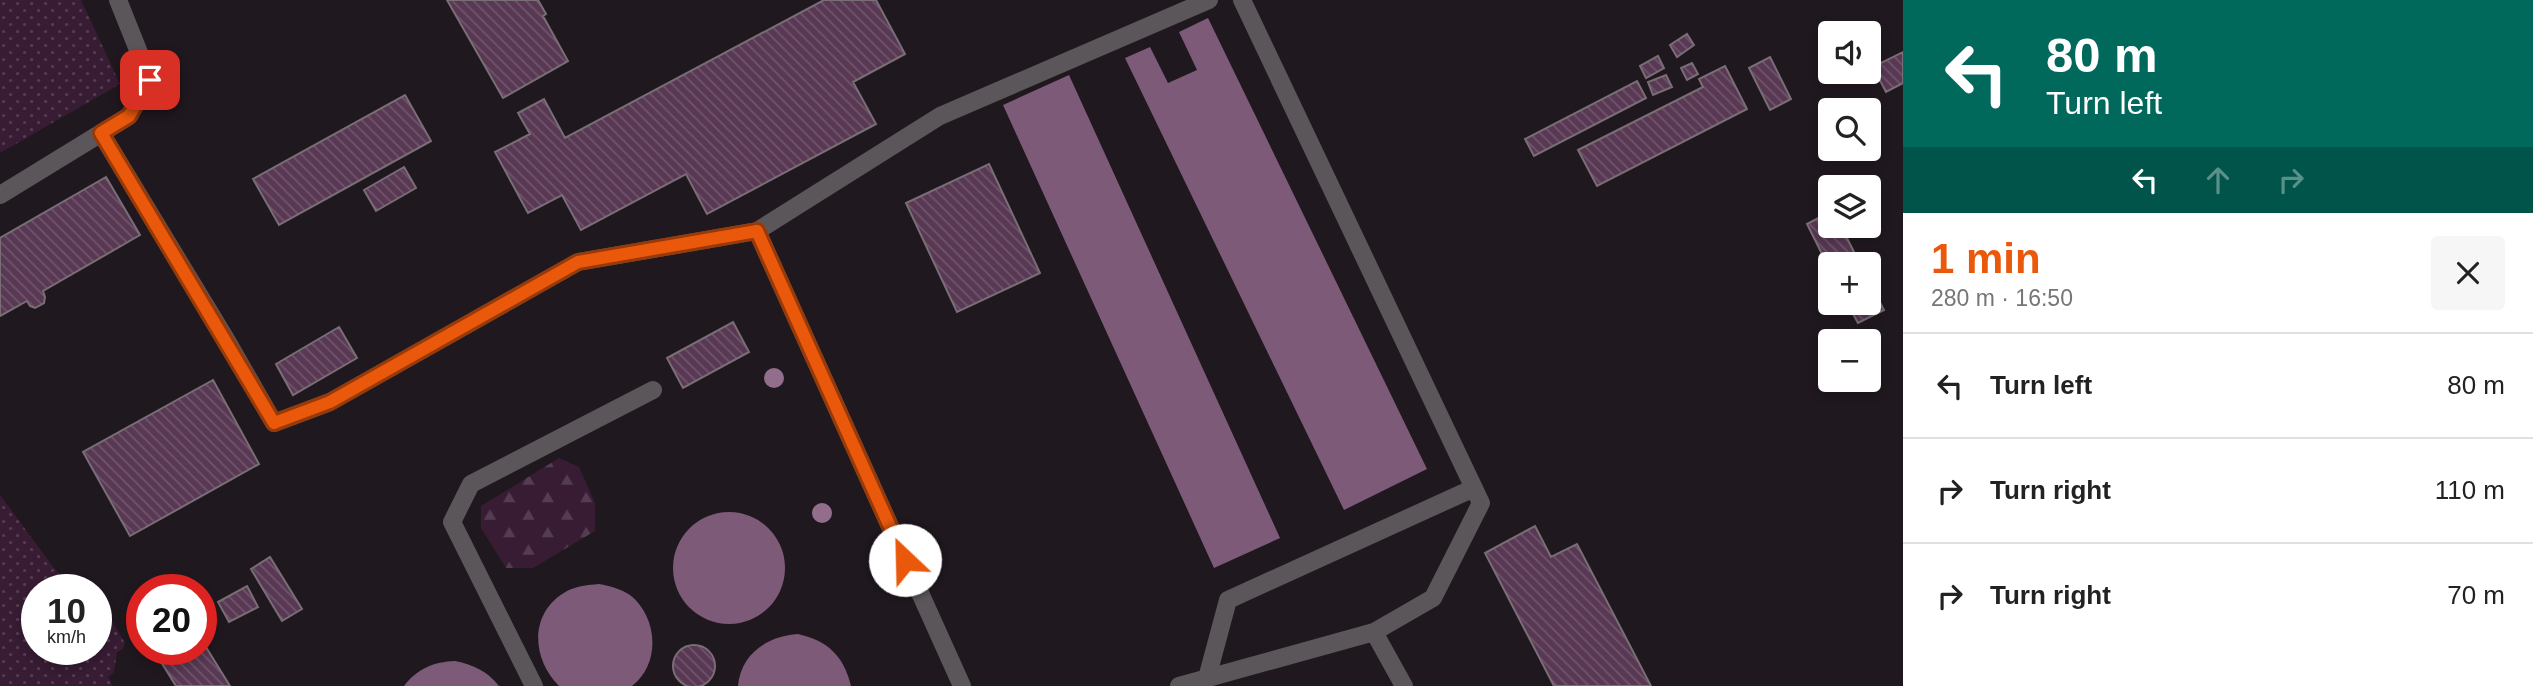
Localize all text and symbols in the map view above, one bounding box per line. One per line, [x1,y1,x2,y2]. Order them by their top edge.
map controls [1818,21,1881,392]
button: sound [1818,21,1881,84]
icon: left [1931,28,2022,119]
text: 80 m [2046,28,2158,82]
pin [120,50,180,110]
icon: arrive [131,61,169,99]
text: Turn left [2046,85,2162,121]
button: search [1818,98,1881,161]
icon: left [2126,161,2164,199]
icon: ahead [2199,161,2237,199]
icon: right [2272,161,2310,199]
button: layers [1818,175,1881,238]
text: 1 min [1931,235,2041,282]
button: close [2431,236,2505,310]
button: + [1818,252,1881,315]
text: 280 m · 16:50 [1931,285,2073,311]
button: − [1818,329,1881,392]
icon: left [1931,367,1969,405]
text: Turn left [1990,370,2092,400]
text: 80 m [2447,370,2505,400]
icon: right [1931,472,1969,510]
text: Turn right [1990,475,2111,505]
text: 110 m [2435,475,2505,505]
position arrow [868,523,942,597]
speed limit sign: 20 [126,574,217,665]
icon: right [1931,577,1969,615]
text: Turn right [1990,580,2111,610]
text: 70 m [2447,580,2505,610]
text: 10 [47,591,86,630]
text: km/h [47,627,86,647]

